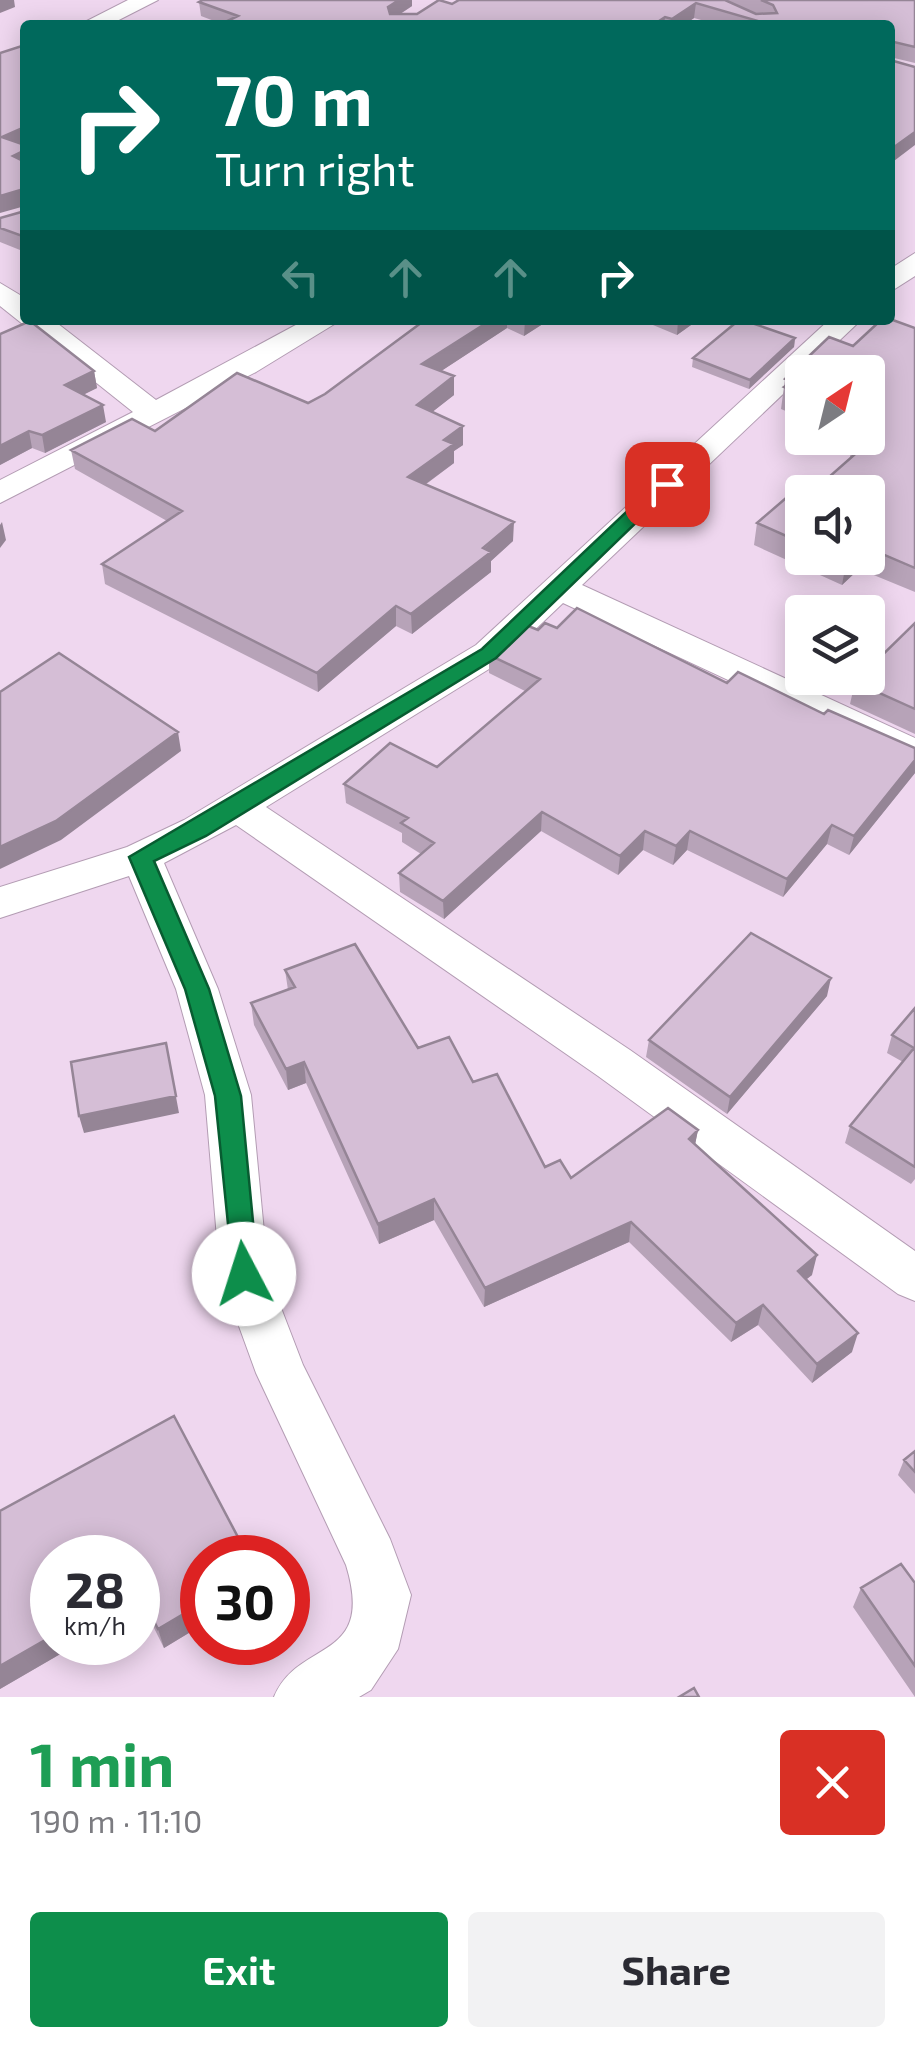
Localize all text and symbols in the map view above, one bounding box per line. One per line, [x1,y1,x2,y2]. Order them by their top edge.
text: 70 m [215,56,373,140]
icon: right [50,60,180,190]
text: Turn right [215,141,415,195]
icon: left [273,250,328,305]
icon: ahead [378,250,433,305]
icon: ahead [483,250,538,305]
icon: right [588,250,643,305]
north arrow [785,355,885,455]
map controls [785,355,885,695]
pin [625,442,710,527]
icon: arrive [640,457,695,512]
button: sound [785,475,885,575]
button: layers [785,595,885,695]
position arrow [192,1222,296,1326]
speed limit sign: 30 [180,1535,310,1665]
text: 28 [65,1558,125,1618]
text: km/h [64,1610,126,1640]
text: 1 min [30,1727,174,1799]
button: close [780,1730,885,1835]
text: 190 m · 11:10 [30,1801,202,1839]
button: Exit [30,1912,448,2027]
button: Share [468,1912,885,2027]

